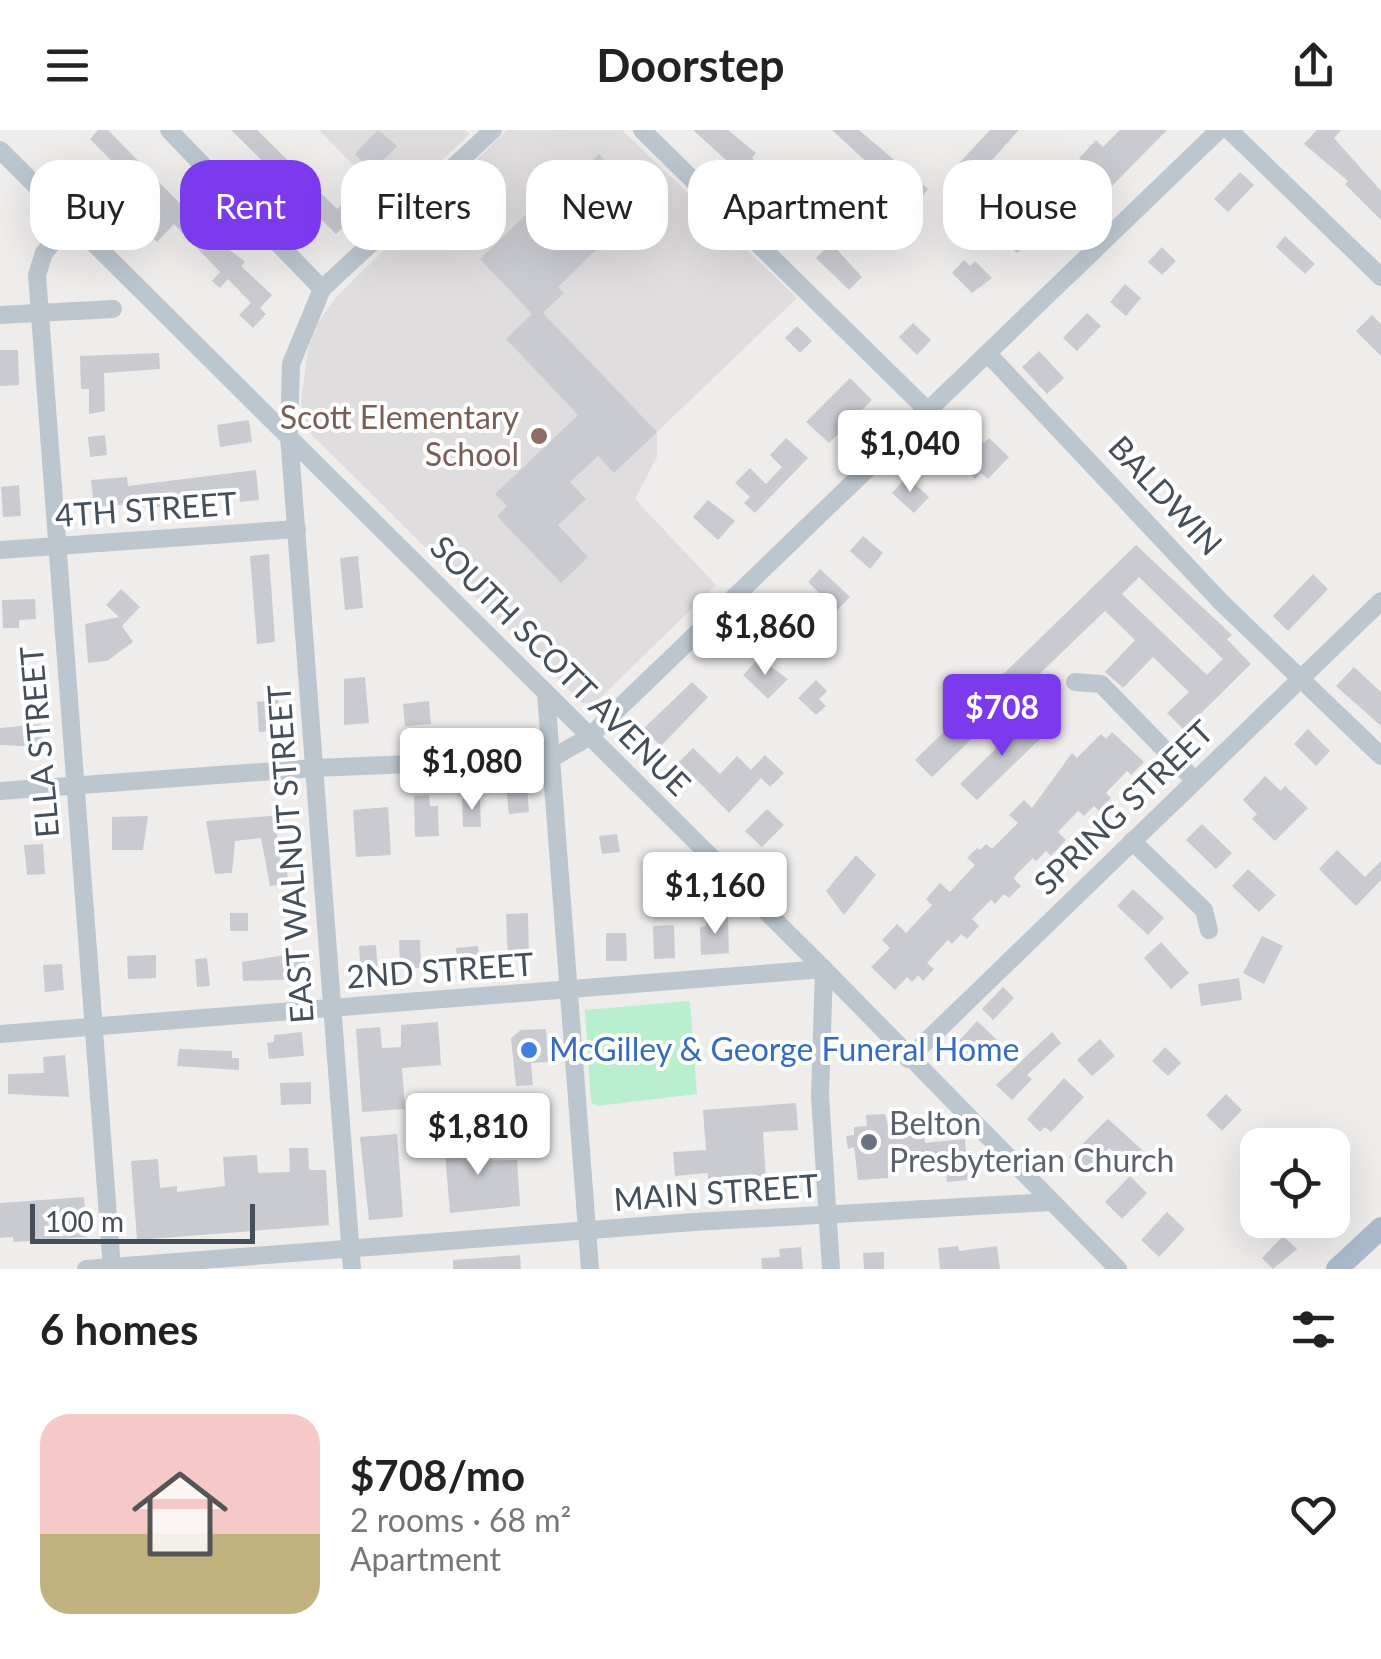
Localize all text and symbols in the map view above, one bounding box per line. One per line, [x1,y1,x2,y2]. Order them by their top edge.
icon: menu [40,38,95,93]
text: Doorstep [596,38,785,92]
icon: share [1286,38,1341,93]
chip: Buy [30,160,160,250]
chip: Rent [180,160,321,250]
chip: Filters [341,160,506,250]
chip: New [526,160,668,250]
chip: Apartment [688,160,923,250]
chip: House [943,160,1112,250]
place label: Scott Elementary School [280,397,519,473]
pin: $1,040 [829,410,991,495]
text: $1,040 [860,423,960,462]
marker: Scott Elementary School [528,425,550,447]
street label: BALDWIN [1101,427,1231,563]
street label: 4TH STREET [54,483,238,534]
street label: SOUTH SCOTT AVENUE [423,527,699,803]
pin: $1,860 [684,593,846,678]
text: $1,860 [715,606,815,645]
street label: ELLA STREET [11,645,66,840]
pin: $708 [943,674,1061,759]
street label: EAST WALNUT STREET [258,683,321,1025]
text: $708 [965,687,1039,726]
street label: SPRING STREET [1025,712,1221,902]
pin: $1,080 [391,728,553,813]
text: $1,080 [422,741,522,780]
pin: $1,160 [634,852,796,937]
text: $1,160 [665,865,765,904]
street label: 2ND STREET [345,943,535,996]
place label: McGilley & George Funeral Home [549,1029,1019,1068]
marker: McGilley & George Funeral Home [518,1039,540,1061]
pin: $1,810 [397,1093,559,1178]
place label: Belton Presbyterian Church [889,1103,1174,1179]
text: $1,810 [428,1106,528,1145]
map controls [1240,1128,1350,1238]
button: locate [1240,1128,1350,1238]
marker: Belton Presbyterian Church [858,1131,880,1153]
street label: MAIN STREET [612,1165,820,1218]
scale bar [30,1199,255,1244]
text: 100 m [45,1204,124,1238]
icon: filters [1286,1302,1341,1357]
text: 6 homes [40,1304,198,1354]
text: $708/mo [350,1450,525,1500]
icon: home [120,1454,240,1574]
icon: heart [1286,1487,1341,1542]
text: 2 rooms · 68 m² [350,1500,571,1539]
text: Apartment [350,1539,501,1578]

